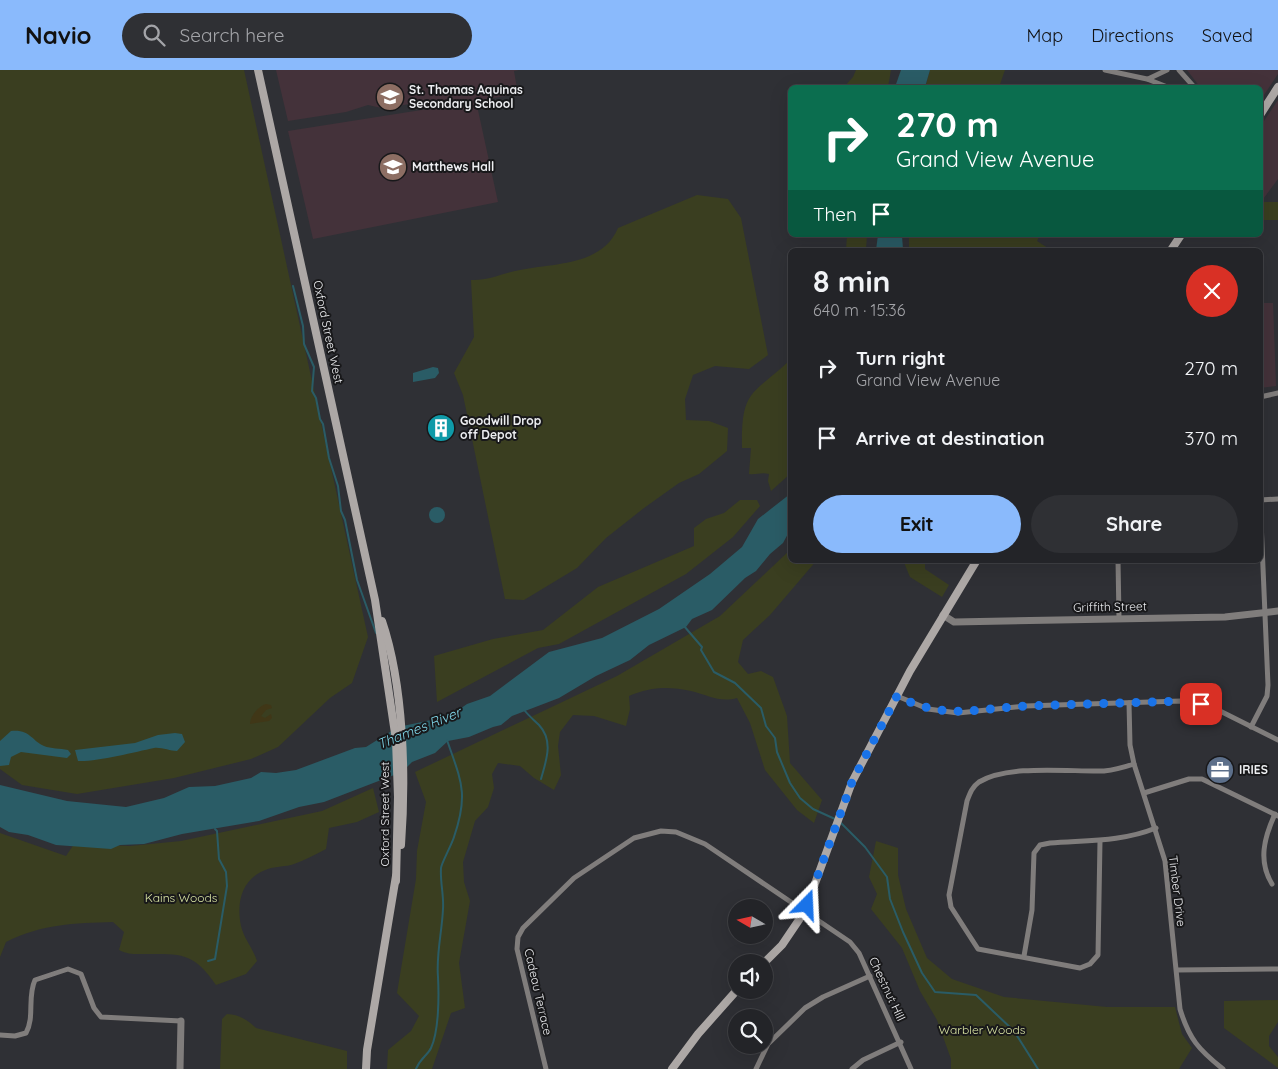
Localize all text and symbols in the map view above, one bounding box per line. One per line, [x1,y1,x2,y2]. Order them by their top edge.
search box [122,13,472,58]
text: Navio [25,20,92,50]
icon: search [140,21,168,49]
text: Search here [180,23,284,47]
text: Map [1026,24,1063,47]
text: Directions [1091,24,1174,47]
text: Saved [1202,24,1253,47]
school or university icon: St. Thomas Aquinas Secondary School [375,82,405,112]
place label: St. Thomas Aquinas Secondary School [409,82,523,111]
text: 270 m [896,102,999,146]
icon: right [813,105,878,170]
text: Grand View Avenue [896,145,1094,173]
school or university icon: Matthews Hall [378,152,408,182]
place label: Matthews Hall [412,159,494,174]
icon: arrive [867,200,895,228]
text: Then [813,202,857,226]
text: 8 min [813,262,890,300]
button: close [1186,265,1238,317]
street label: Oxford Street West [310,279,347,385]
text: 640 m · 15:36 [813,300,905,320]
text: Turn right [856,346,945,370]
icon: right [813,354,841,382]
text: 270 m [1184,356,1238,380]
text: Grand View Avenue [856,370,1000,390]
building icon: Goodwill Drop off Depot [426,413,456,443]
place label: Goodwill Drop off Depot [460,413,542,442]
icon: arrive [813,424,841,452]
text: Arrive at destination [856,426,1045,450]
text: 370 m [1184,426,1238,450]
button: Exit [813,495,1021,553]
button: Share [1031,495,1238,553]
street label: Griffith Street [1073,598,1147,615]
pin [1180,683,1222,725]
icon: arrive [1187,690,1215,718]
water label: Thames River [374,702,465,753]
office icon: IRIES [1205,755,1235,785]
street label: Oxford Street West [377,762,392,866]
place label: IRIES [1239,762,1268,777]
street label: Timber Drive [1166,854,1189,928]
position arrow [780,878,832,930]
park label: Kains Woods [145,890,218,905]
north arrow [728,899,772,944]
map controls [728,899,773,1054]
street label: Cadeau Terrace [521,947,556,1037]
button: sound [728,954,773,999]
street label: Chestnut Hill [866,954,909,1023]
button: search [728,1009,773,1054]
park label: Warbler Woods [939,1022,1026,1037]

